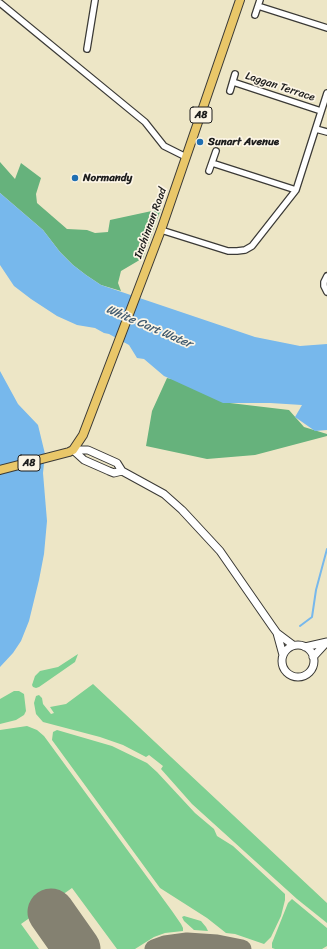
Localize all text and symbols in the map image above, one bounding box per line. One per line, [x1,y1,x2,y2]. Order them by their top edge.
street label: Laggan Terrace [244,70,316,104]
road number: A8 [190,107,212,123]
place label: Sunart Avenue [208,135,279,149]
marker: Sunart Avenue [195,137,205,147]
place label: Normandy [83,171,132,185]
marker: Normandy [70,173,80,183]
street label: Inchinnan Road [132,186,170,260]
water label: White Cart Water [104,302,194,352]
road number: A8 [18,455,40,471]

